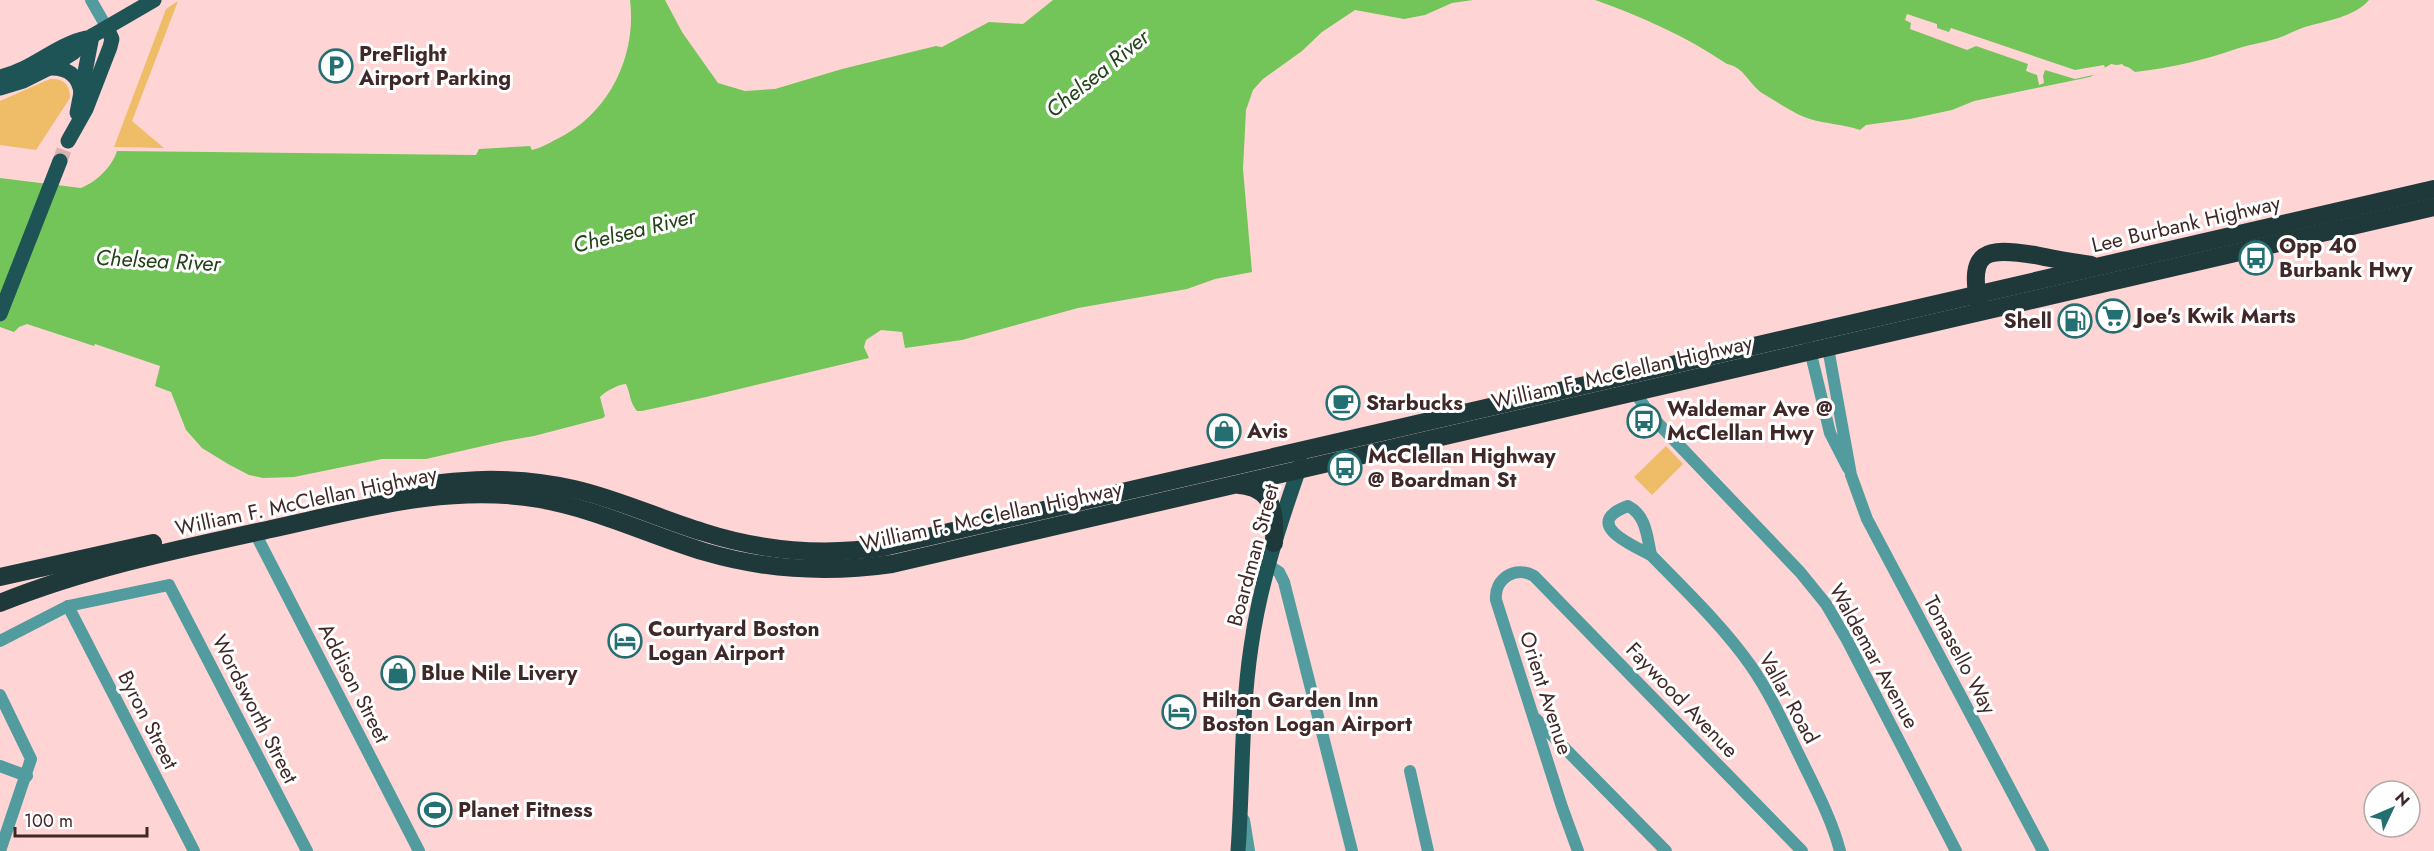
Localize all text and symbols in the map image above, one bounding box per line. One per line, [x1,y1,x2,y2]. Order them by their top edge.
water label: Chelsea River [1038,20,1157,125]
place label: PreFlight Airport Parking [358,39,511,93]
parking icon: PreFlight Airport Parking [318,48,354,84]
street label: Lee Burbank Highway [2089,188,2284,260]
water label: Chelsea River [569,199,700,261]
place label: Opp 40 Burbank Hwy [2279,231,2414,285]
bus stop icon: Opp 40 Burbank Hwy [2238,240,2274,276]
water label: Chelsea River [95,241,223,279]
supermarket icon: Joe's Kwik Marts [2095,298,2131,334]
place label: Joe's Kwik Marts [2132,301,2296,331]
fuel station icon: Shell [2057,303,2093,339]
place label: Shell [2004,306,2052,336]
street label: William F. McClellan Highway [1489,327,1756,417]
cafe icon: Starbucks [1325,385,1361,421]
place label: Starbucks [1366,388,1463,418]
place label: Waldemar Ave @ McClellan Hwy [1667,394,1832,448]
bus stop icon: Waldemar Ave @ McClellan Hwy [1626,403,1662,439]
shop icon: Avis [1206,413,1242,449]
place label: Avis [1246,416,1288,446]
place label: McClellan Highway @ Boardman St [1368,441,1557,495]
bus stop icon: McClellan Highway @ Boardman St [1327,450,1363,486]
street label: William F. McClellan Highway [172,458,440,543]
street label: William F. McClellan Highway [857,473,1125,558]
street label: Boardman Street [1220,480,1286,630]
street label: Waldemar Avenue [1822,578,1926,734]
street label: Tomasello Way [1916,590,2004,720]
place label: Courtyard Boston Logan Airport [648,614,820,668]
street label: Addison Street [311,618,397,748]
hotel icon: Courtyard Boston Logan Airport [607,623,643,659]
street label: Orient Avenue [1512,628,1580,759]
street label: Wordsworth Street [205,629,305,789]
street label: Faywood Avenue [1619,636,1745,765]
street label: Vallar Road [1752,647,1826,749]
shop icon: Blue Nile Livery [380,655,416,691]
place label: Blue Nile Livery [421,658,578,688]
street label: Byron Street [110,666,186,774]
place label: Hilton Garden Inn Boston Logan Airport [1202,685,1412,739]
hotel icon: Hilton Garden Inn Boston Logan Airport [1161,694,1197,730]
north arrow [2362,779,2422,839]
text: N [2390,786,2415,811]
sports icon: Planet Fitness [417,792,453,828]
place label: Planet Fitness [458,795,593,825]
scale bar [15,800,147,838]
text: 100 m [24,808,73,834]

